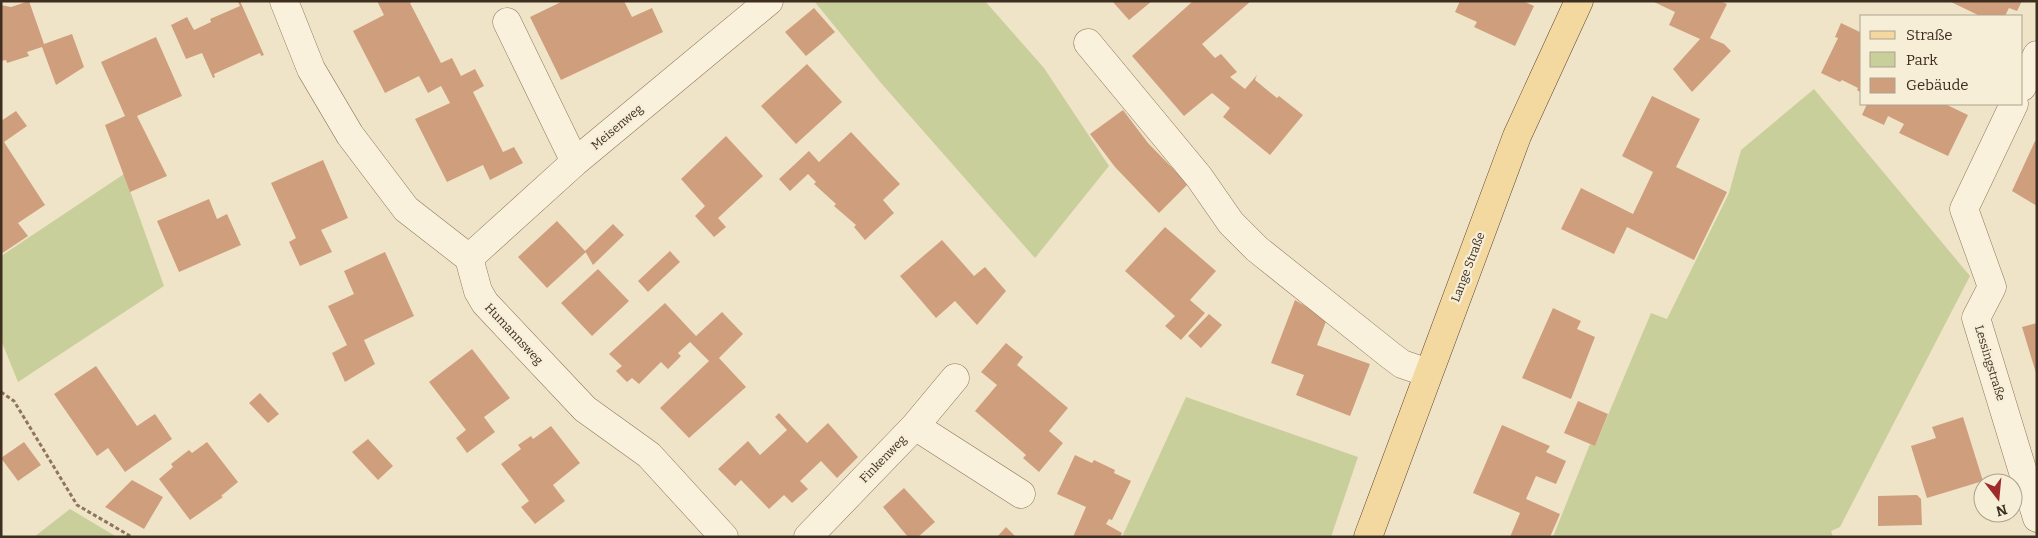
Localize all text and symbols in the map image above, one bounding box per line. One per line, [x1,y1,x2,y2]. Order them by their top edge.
legend [1860,15,2023,105]
text: Straße [1906,26,1952,44]
text: Park [1906,51,1938,69]
text: Gebäude [1906,76,1969,94]
street label: Meisenweg [588,101,646,153]
street label: Lange Straße [1448,230,1488,304]
street label: Humannsweg [482,301,546,368]
street label: Lessingstraße [1972,324,2008,402]
street label: Finkenweg [857,432,909,486]
north arrow [1973,473,2023,523]
text: N [1994,500,2009,520]

